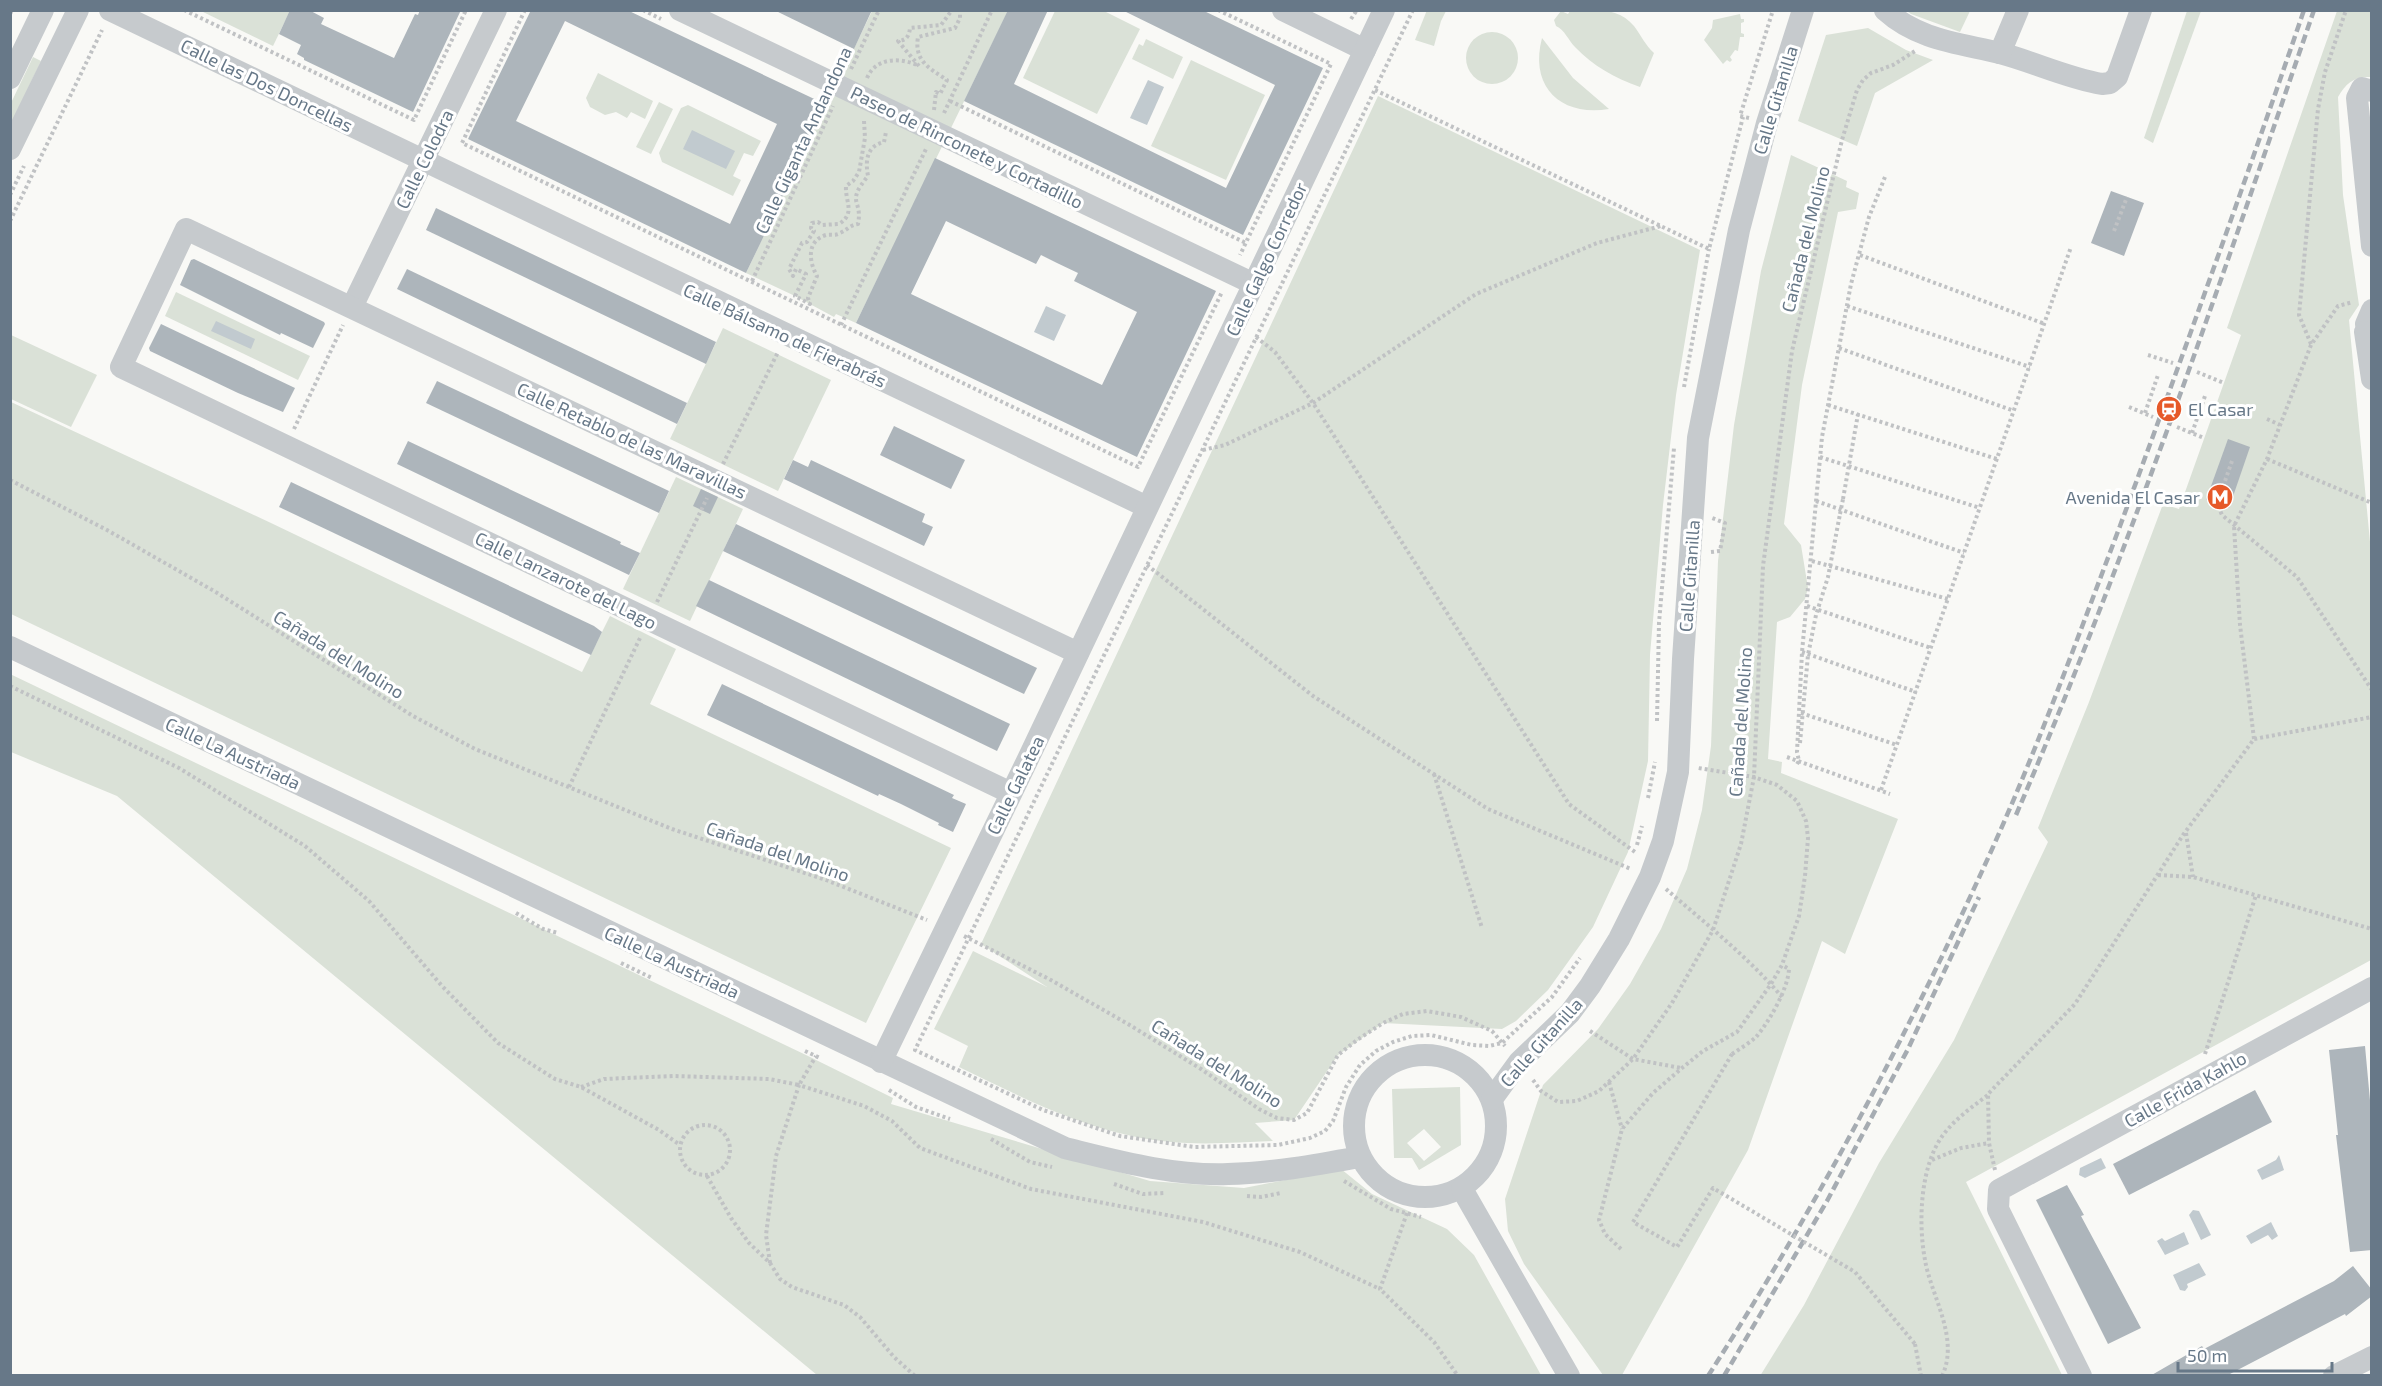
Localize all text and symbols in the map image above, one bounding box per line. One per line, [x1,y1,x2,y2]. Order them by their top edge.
street label: Calle las Dos Doncellas [177,34,357,136]
street label: Calle Giganta Andandona [750,43,856,237]
street label: Calle Gitanilla [1748,43,1802,157]
street label: Paseo de Rinconete y Cortadillo [847,81,1087,213]
street label: Calle Colodra [390,106,458,212]
street label: Cañada del Molino [1776,164,1834,314]
street label: Calle Galgo Corredor [1221,179,1311,339]
street label: Calle Bálsamo de Fierabrás [680,278,890,392]
street label: Calle Retablo de las Maravillas [514,377,750,503]
station icon: El Casar [2154,394,2184,424]
place label: El Casar [2188,398,2253,420]
metro station icon: Avenida El Casar [2205,482,2235,512]
place label: Avenida El Casar [2066,486,2200,508]
street label: Calle Gitanilla [1674,519,1704,633]
street label: Calle Lanzarote del Lago [472,526,660,634]
street label: Cañada del Molino [270,605,408,703]
street label: Cañada del Molino [1724,646,1756,798]
street label: Calle La Austriada [162,712,304,794]
street label: Calle Galatea [982,732,1048,838]
street label: Cañada del Molino [703,816,853,886]
street label: Calle La Austriada [601,921,743,1003]
street label: Calle Gitanilla [1495,993,1587,1091]
street label: Cañada del Molino [1148,1014,1286,1112]
street label: Calle Frida Kahlo [2120,1046,2250,1132]
scale bar [2178,1335,2332,1373]
text: 50 m [2187,1344,2227,1366]

